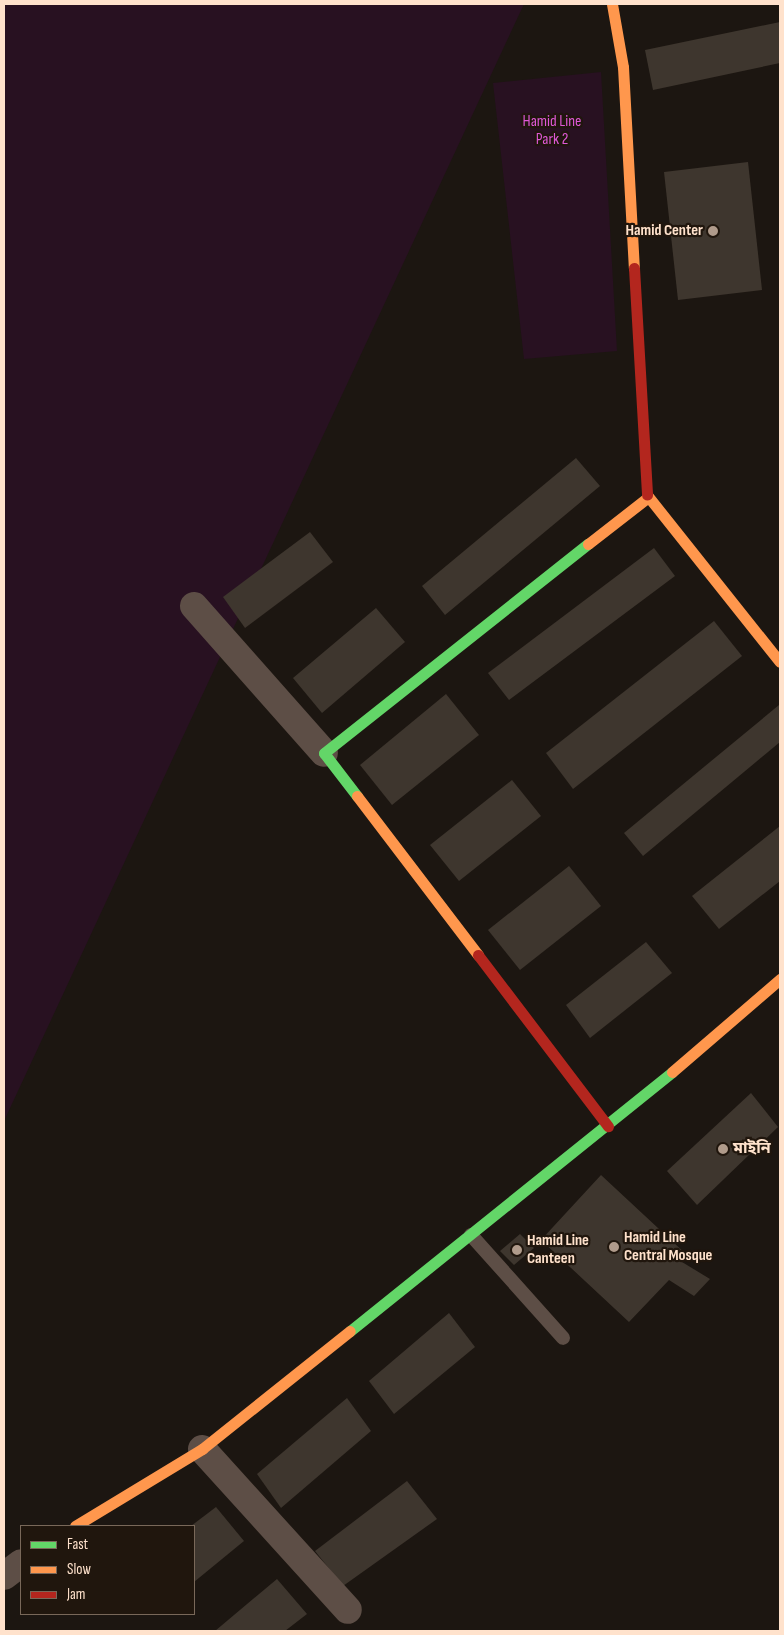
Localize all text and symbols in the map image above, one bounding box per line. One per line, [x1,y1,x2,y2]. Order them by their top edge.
park label: Hamid Line Park 2 [523,112,581,150]
place label: Hamid Center [625,221,703,241]
marker: Hamid Center [707,225,719,237]
place label: মাইনি [733,1139,771,1159]
marker: মাইনি [717,1143,729,1155]
place label: Hamid Line Central Mosque [624,1228,712,1266]
place label: Hamid Line Canteen [527,1231,589,1269]
marker: Hamid Line Central Mosque [608,1241,620,1253]
marker: Hamid Line Canteen [511,1244,523,1256]
legend [20,1525,195,1615]
text: Fast [67,1535,88,1554]
text: Slow [67,1560,91,1579]
text: Jam [67,1585,85,1604]

